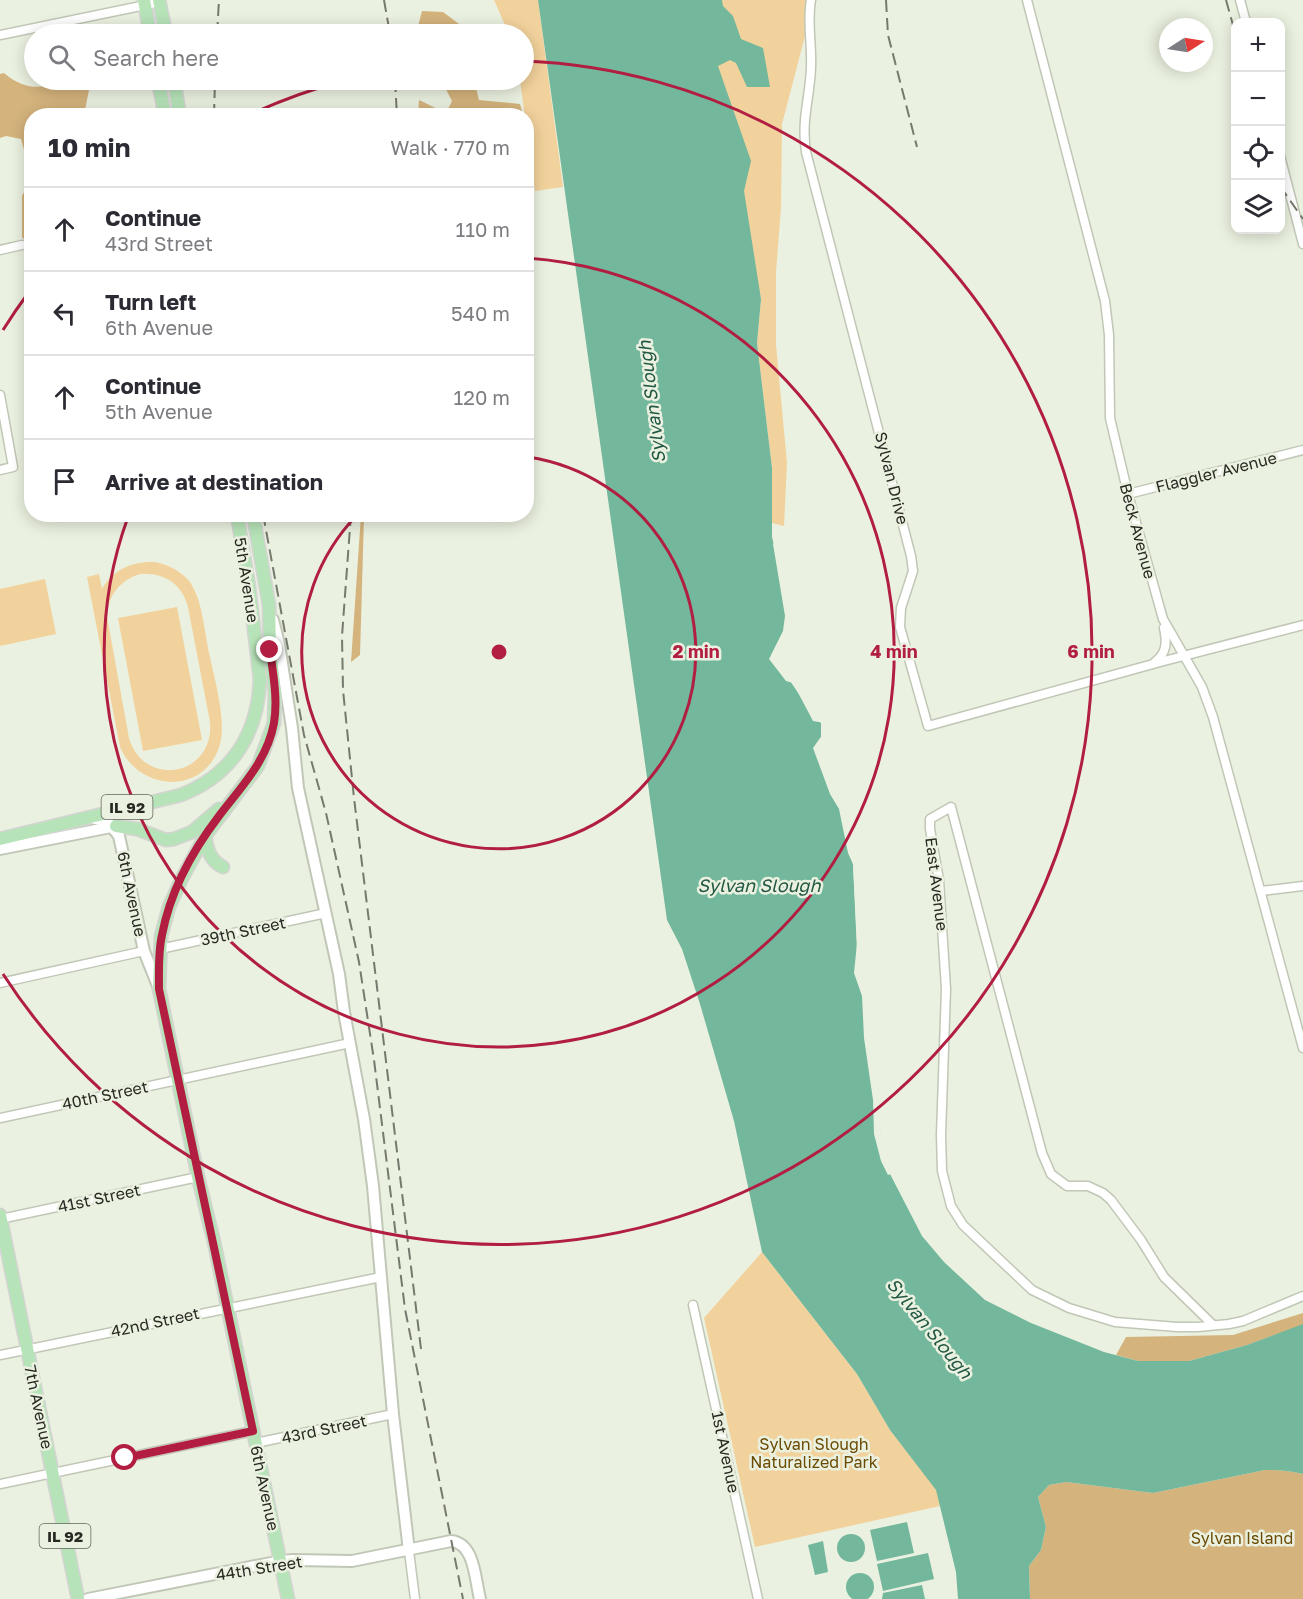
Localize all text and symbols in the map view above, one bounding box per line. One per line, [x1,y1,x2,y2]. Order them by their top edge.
north arrow [1159,18,1213,72]
map controls [1231,18,1285,234]
button: + [1231,18,1285,72]
search box [24,24,534,90]
icon: search [45,41,78,74]
text: Search here [93,44,219,71]
button: − [1231,72,1285,126]
button: locate [1231,126,1285,180]
text: 10 min [48,132,130,163]
text: Walk · 770 m [390,135,510,159]
button: layers [1231,180,1285,234]
text: Continue [105,204,201,231]
icon: ahead [48,213,81,246]
text: 110 m [456,217,510,241]
text: 43rd Street [105,231,213,255]
text: Turn left [105,288,196,315]
icon: left [48,297,81,330]
text: 540 m [451,301,510,325]
text: 6th Avenue [105,315,213,339]
water label: Sylvan Slough [632,339,669,464]
text: Continue [105,372,201,399]
icon: ahead [48,381,81,414]
text: 120 m [454,385,510,409]
text: 5th Avenue [105,399,213,423]
street label: Sylvan Drive [871,430,913,526]
street label: Flaggler Avenue [1153,447,1279,497]
icon: arrive [48,465,81,498]
text: Arrive at destination [105,468,323,495]
street label: Beck Avenue [1116,481,1160,581]
street label: 5th Avenue [230,536,264,624]
route end [256,636,282,662]
text: 2 min [672,640,720,662]
text: 4 min [870,640,918,662]
text: 6 min [1067,640,1115,662]
centre of rings [489,642,509,662]
road number: IL 92 [102,795,152,819]
street label: East Avenue [921,836,953,932]
street label: 6th Avenue [113,850,151,938]
water label: Sylvan Slough [697,874,821,896]
street label: 39th Street [199,912,287,950]
street label: 40th Street [60,1076,150,1114]
street label: 41st Street [56,1180,142,1216]
water label: Sylvan Slough [883,1273,978,1383]
street label: 42nd Street [109,1303,201,1341]
street label: 7th Avenue [20,1363,58,1451]
street label: 1st Avenue [708,1409,744,1495]
street label: 43rd Street [280,1410,368,1448]
park label: Sylvan Slough Naturalized Park [750,1434,878,1472]
route start [111,1444,137,1470]
street label: 6th Avenue [246,1444,284,1532]
road number: IL 92 [40,1524,90,1548]
park label: Sylvan Island [1191,1528,1293,1548]
street label: 44th Street [214,1551,304,1585]

